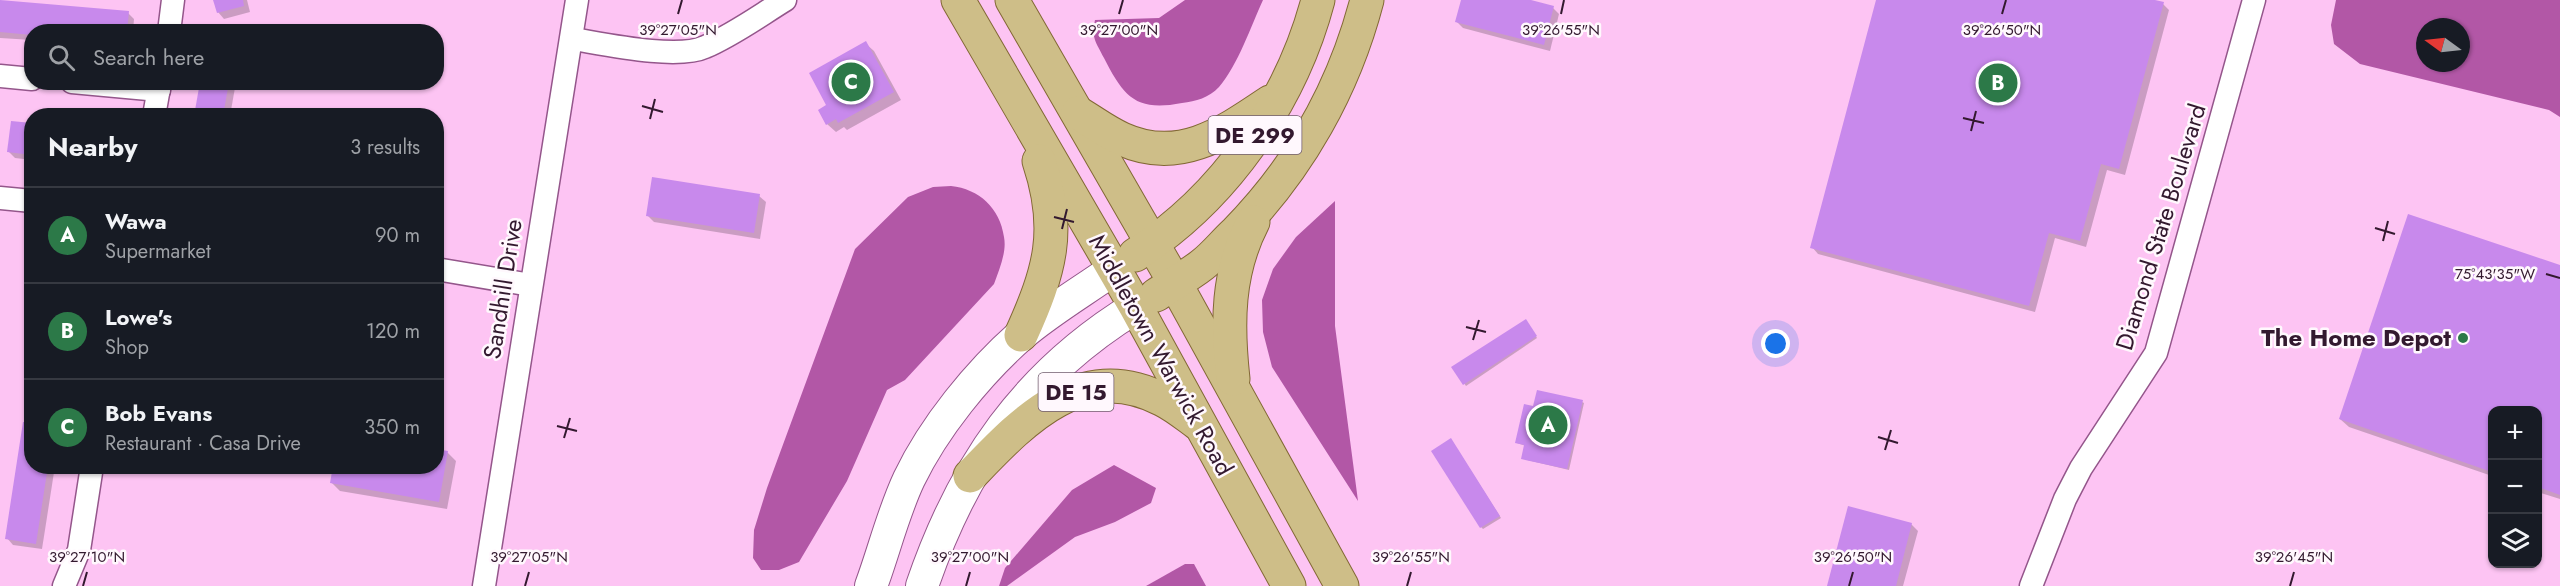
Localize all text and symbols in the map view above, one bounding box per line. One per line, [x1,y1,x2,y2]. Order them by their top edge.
north arrow [2416,18,2470,72]
text: 39°27'05"N [639,19,717,41]
text: 39°27'00"N [1080,19,1158,41]
text: 39°26'55"N [1522,19,1600,41]
text: 39°26'50"N [1963,19,2041,41]
search box [24,24,444,90]
icon: search [45,41,78,74]
text: Search here [93,41,204,73]
pin: C [832,60,870,104]
pin: B [1978,60,2018,106]
street label: Diamond State Boulevard [2106,99,2215,354]
road number: DE 299 [1208,116,1302,154]
text: Nearby [48,128,137,166]
text: 3 results [350,133,420,162]
text: Wawa [105,205,167,237]
street label: Sandhill Drive [474,216,531,361]
text: A [60,221,75,250]
text: 90 m [375,221,420,250]
street label: Middletown Warwick Road [1080,228,1242,482]
text: Supermarket [105,237,211,266]
text: 75°43'35"W [2455,263,2535,285]
text: Lowe's [105,301,172,333]
text: B [61,317,74,346]
text: 120 m [366,317,420,346]
place label: The Home Depot [2261,320,2451,355]
your location [1761,329,1790,358]
marker: The Home Depot [2456,331,2470,345]
text: Shop [105,333,149,362]
road number: DE 15 [1038,373,1114,411]
text: Bob Evans [105,397,212,429]
pin: A [1528,402,1568,448]
map controls [2488,406,2542,568]
button: + [2488,406,2542,460]
text: C [60,413,75,442]
text: 350 m [364,413,420,442]
text: Restaurant · Casa Drive [105,429,301,458]
button: − [2488,460,2542,514]
button: layers [2488,514,2542,568]
text: 39°27'10"N [49,546,125,568]
text: 39°27'05"N [490,546,568,568]
text: 39°27'00"N [931,546,1009,568]
text: 39°26'55"N [1372,546,1450,568]
text: 39°26'50"N [1814,546,1892,568]
text: 39°26'45"N [2255,546,2333,568]

